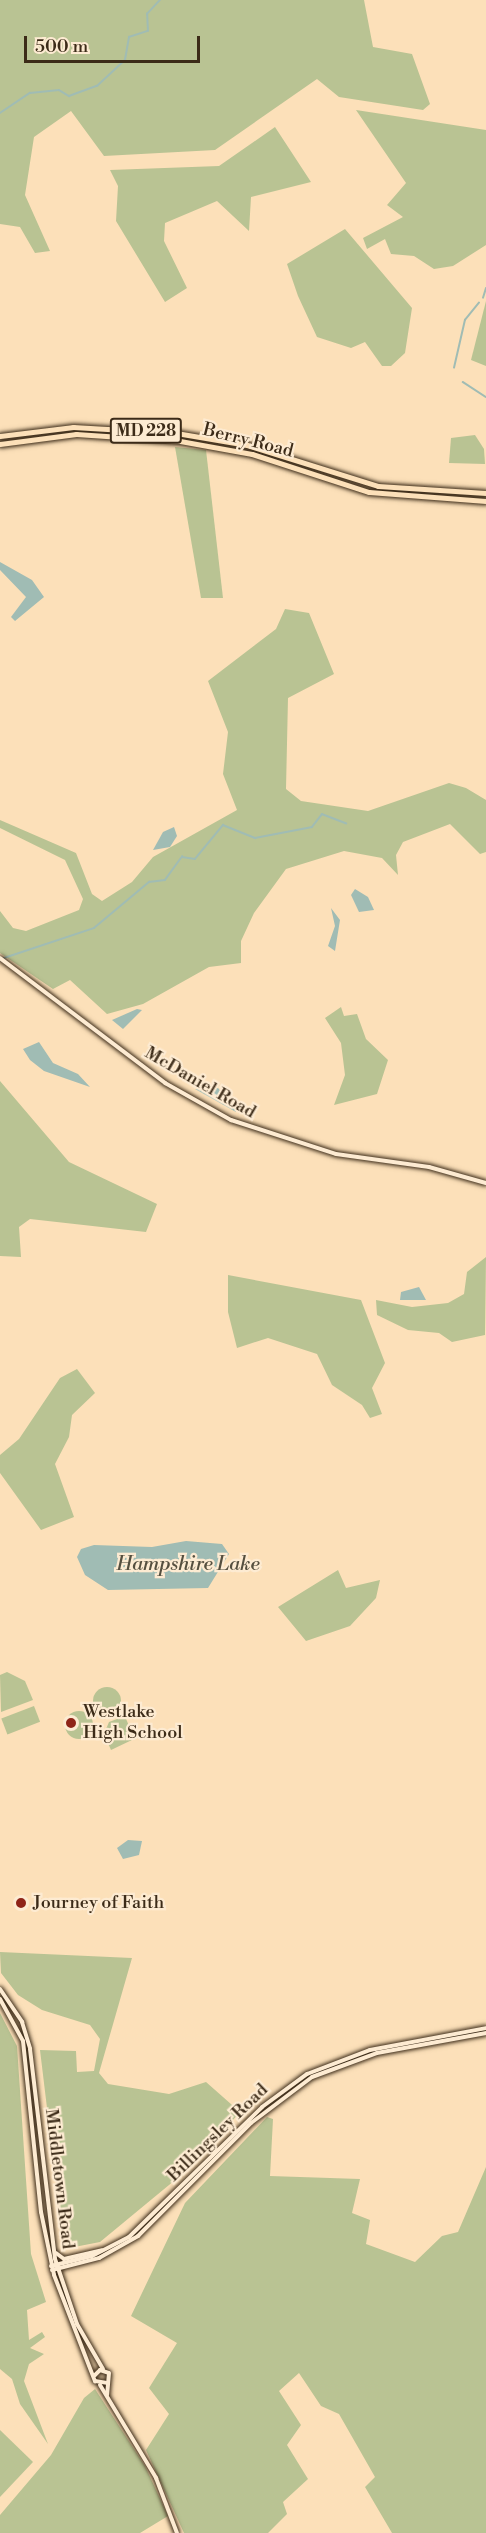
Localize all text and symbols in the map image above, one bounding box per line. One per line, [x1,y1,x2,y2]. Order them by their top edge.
scale bar [27,24,202,62]
text: 500 m [35,35,88,58]
road number: MD 228 [108,418,184,444]
street label: Berry Road [201,419,295,463]
street label: McDaniel Road [141,1042,259,1124]
water label: Hampshire Lake [116,1552,260,1576]
place label: Westlake High School [83,1702,183,1744]
marker: Westlake High School [64,1716,78,1730]
place label: Journey of Faith [33,1892,164,1914]
marker: Journey of Faith [14,1896,28,1910]
street label: Billingsley Road [163,2079,273,2187]
street label: Middletown Road [40,2108,78,2250]

